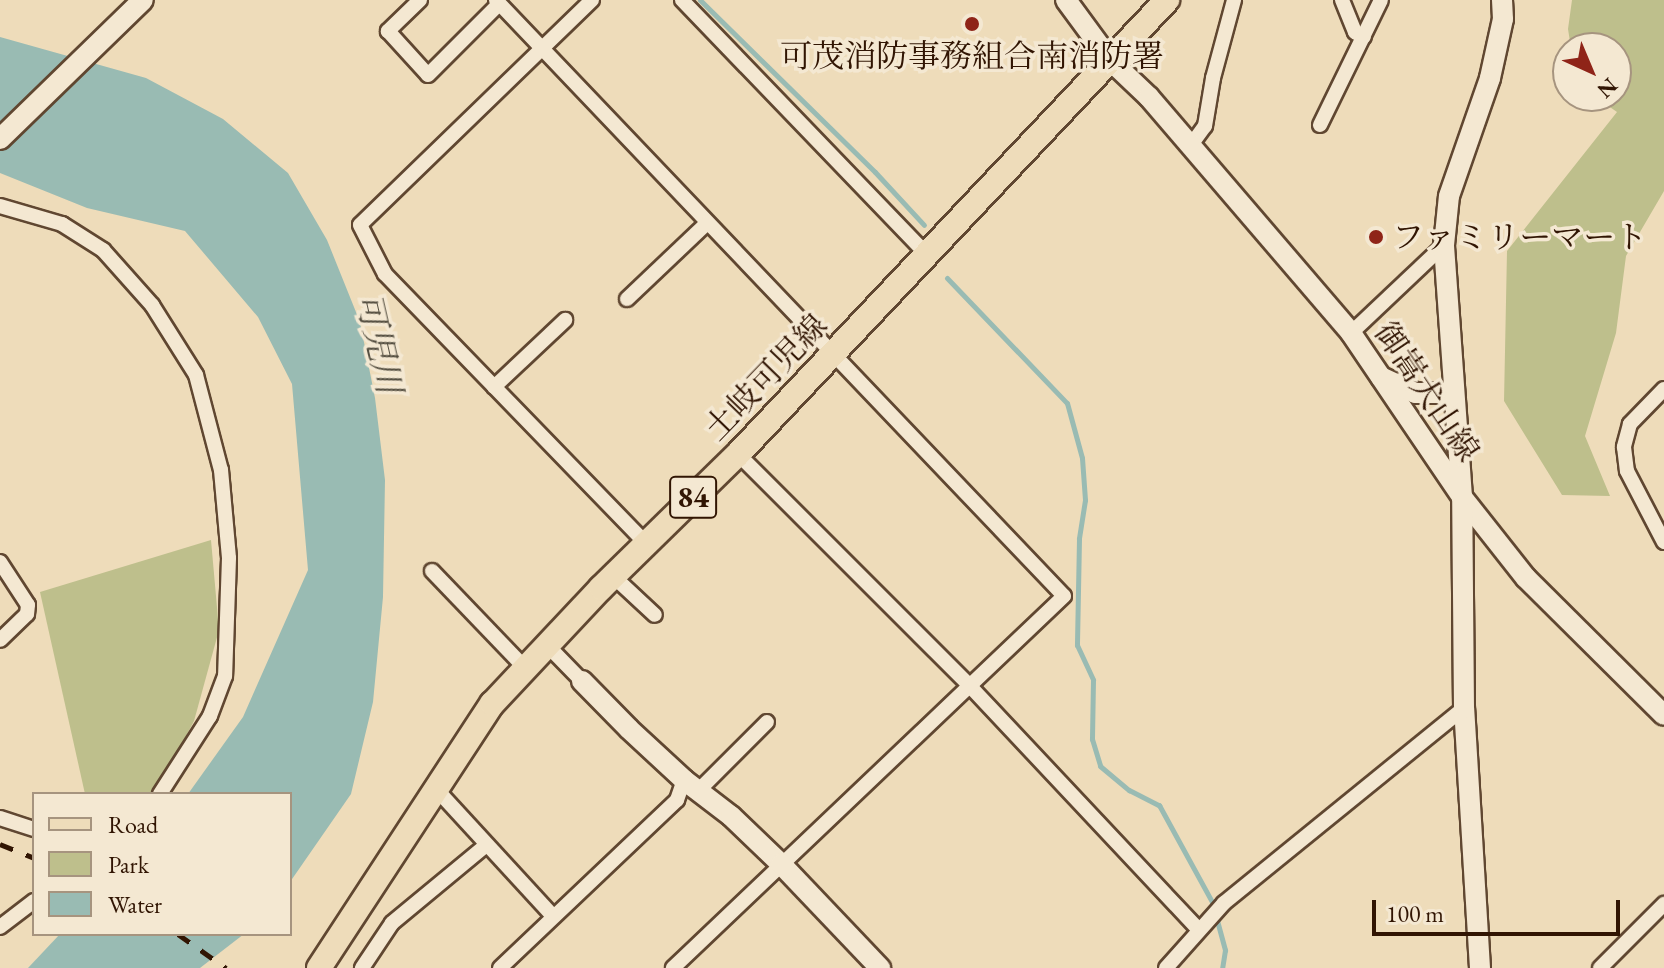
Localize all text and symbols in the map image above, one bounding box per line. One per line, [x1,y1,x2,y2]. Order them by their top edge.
marker: 可茂消防事務組合南消防署 [963,15,981,33]
north arrow [1552,32,1632,112]
place label: 可茂消防事務組合南消防署 [780,37,1164,75]
text: N [1591,72,1624,105]
place label: ファミリーマート [1392,218,1648,256]
marker: ファミリーマート [1367,228,1385,246]
water label: 可児川 [348,289,410,397]
street label: 土岐可児線 [697,306,835,448]
street label: 御嵩犬山線 [1366,315,1488,469]
road number: 84 [669,471,717,523]
legend [32,792,292,936]
text: Road [108,809,158,840]
text: Park [108,849,149,880]
scale bar [1376,884,1624,934]
text: Water [108,889,162,920]
text: 100 m [1386,898,1444,929]

